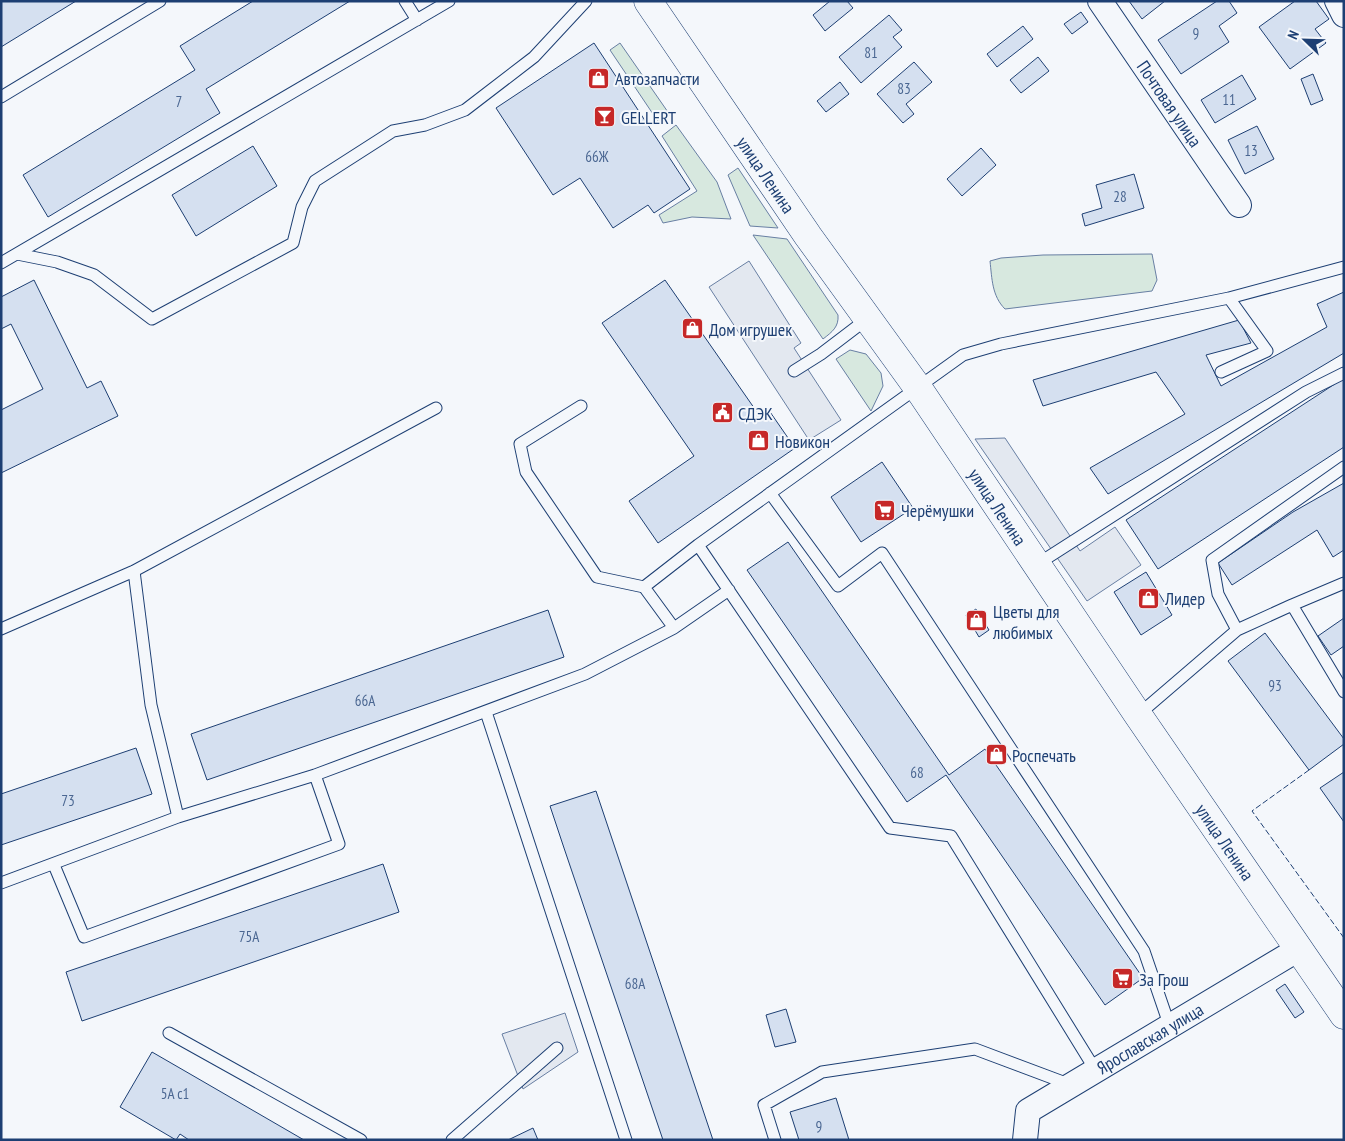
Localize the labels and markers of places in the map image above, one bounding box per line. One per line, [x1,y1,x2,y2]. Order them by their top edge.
shop icon: Автозапчасти [587,66,611,90]
place label: Автозапчасти [615,67,700,90]
bar icon: GELLERT [593,105,617,129]
place label: GELLERT [621,106,676,129]
shop icon: Дом игрушек [681,317,705,341]
place label: Дом игрушек [709,318,792,341]
public building icon: СДЭК [710,401,734,425]
place label: СДЭК [738,402,773,425]
shop icon: Новикон [747,429,771,453]
place label: Новикон [775,430,830,453]
supermarket icon: Черёмушки [873,498,897,522]
place label: Черёмушки [901,499,974,522]
shop icon: Лидер [1137,586,1161,610]
place label: Лидер [1164,587,1205,610]
place label: Цветы для любимых [992,600,1059,644]
shop icon: Цветы для любимых [965,609,989,633]
shop icon: Роспечать [984,743,1008,767]
place label: Роспечать [1012,744,1076,767]
supermarket icon: За Грош [1111,967,1135,991]
place label: За Грош [1139,968,1189,991]

